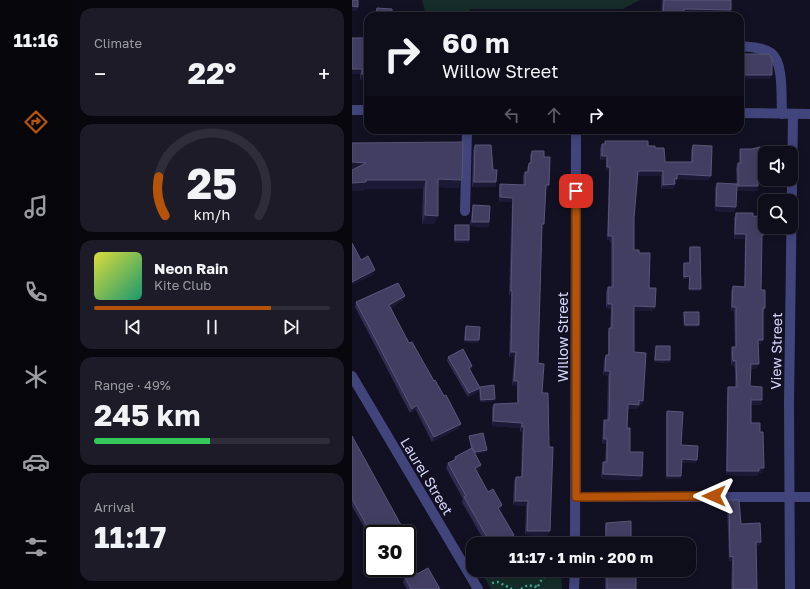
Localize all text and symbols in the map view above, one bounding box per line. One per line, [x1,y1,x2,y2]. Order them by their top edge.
text: 60 m [442,26,509,59]
icon: right [376,28,428,80]
text: 11:16 [14,29,59,51]
text: Climate [94,35,142,51]
text: 22° [188,55,236,91]
text: − [94,60,106,87]
text: + [318,60,330,87]
text: Willow Street [442,60,558,82]
icon: left [501,104,523,126]
icon: ahead [543,104,565,126]
icon: right [585,104,607,126]
icon: directions [22,108,50,136]
map controls [758,146,798,234]
button: sound [758,146,798,186]
text: 25 [187,158,237,208]
pin [559,174,593,208]
icon: arrive [565,180,587,202]
icon: music [22,193,50,221]
button: search [758,194,798,234]
text: km/h [194,206,230,223]
text: Neon Rain [154,259,228,277]
text: Kite Club [154,277,211,293]
icon: phone [22,278,50,306]
street label: Willow Street [554,292,571,382]
street label: View Street [767,312,785,390]
icon: previous [122,316,144,338]
icon: pause [201,316,223,338]
icon: next [280,316,302,338]
icon: climate [22,363,50,391]
text: Range · 49% [94,377,171,393]
text: 245 km [94,397,201,433]
street label: Laurel Street [397,434,457,518]
icon: car [22,448,50,476]
position arrow [693,475,735,517]
text: Arrival [94,499,135,515]
text: 11:17 [94,519,166,555]
speed limit sign: 30 [364,525,416,577]
icon: filters [22,533,50,561]
text: 11:17 · 1 min · 200 m [509,548,653,566]

